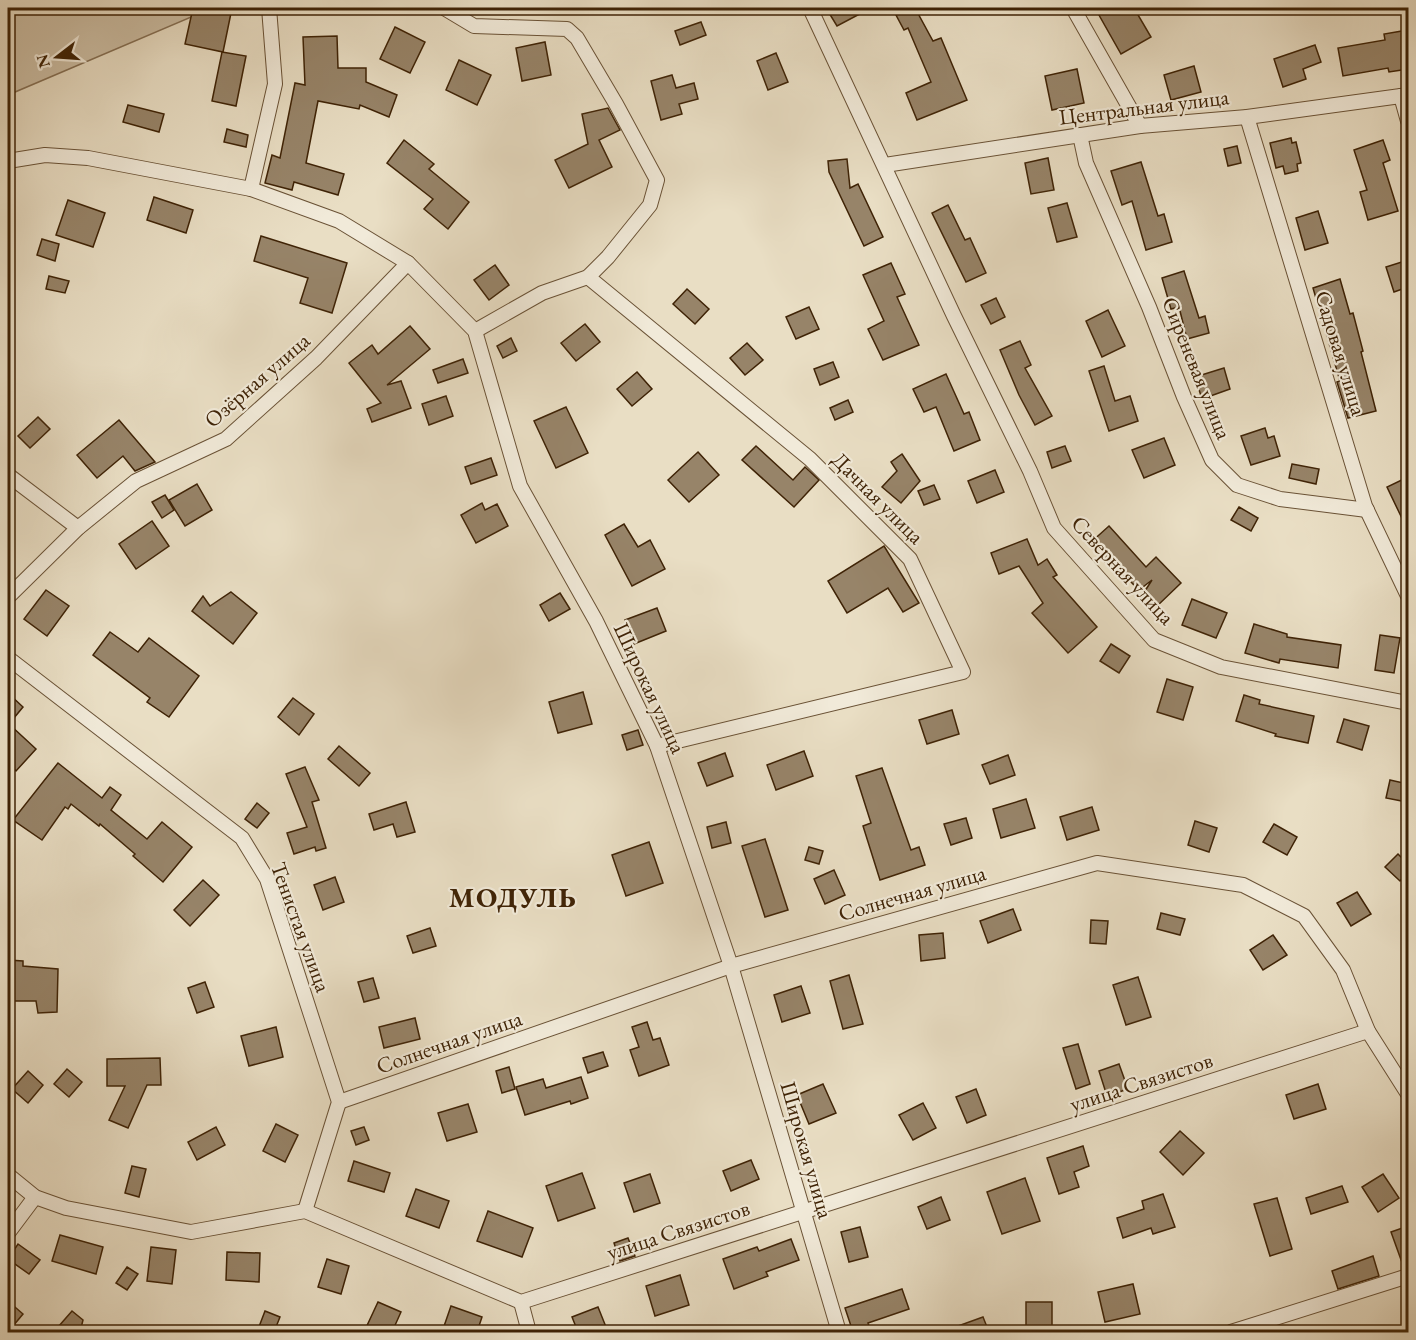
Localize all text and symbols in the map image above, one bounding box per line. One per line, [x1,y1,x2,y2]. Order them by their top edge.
north arrow [27,27,87,87]
text: N [31,52,55,71]
street label: Центральная улица [1057,82,1231,132]
street label: Садовая улица [1308,287,1374,419]
street label: Сиреневая улица [1155,293,1239,444]
street label: Озёрная улица [198,326,316,434]
street label: Дачная улица [825,445,931,551]
street label: Северная улица [1065,509,1181,631]
street label: Широкая улица [607,618,693,758]
street label: Тенистая улица [264,858,338,996]
street label: Солнечная улица [835,858,989,928]
district label: МОДУЛЬ [449,879,577,915]
street label: Солнечная улица [372,1003,526,1081]
street label: улица Связистов [1066,1045,1216,1119]
street label: Широкая улица [774,1078,840,1222]
street label: улица Связистов [603,1193,753,1267]

